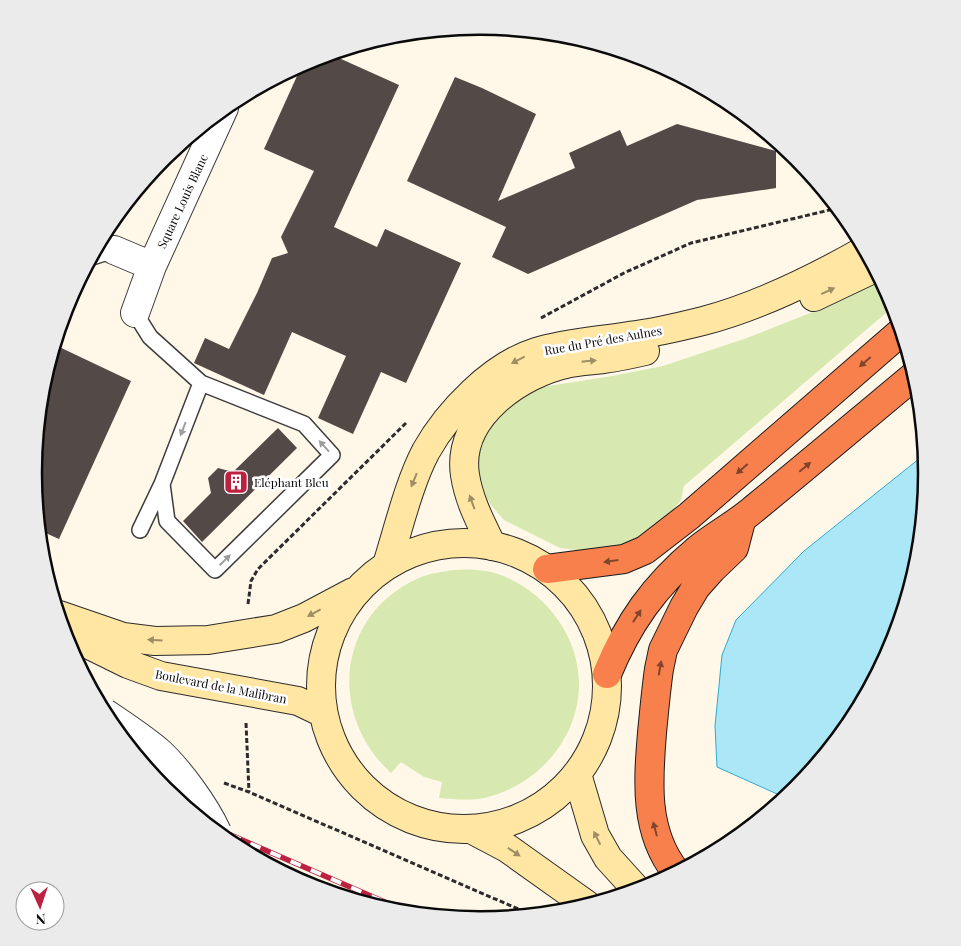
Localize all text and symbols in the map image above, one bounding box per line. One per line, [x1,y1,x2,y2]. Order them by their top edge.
street label: Square Louis Blanc [153,151,211,251]
one-way arrow [821,287,835,295]
street label: Rue du Pré des Aulnes [543,322,663,358]
one-way arrow [511,356,526,364]
one-way arrow [581,357,597,365]
one-way arrow [859,357,872,368]
one-way arrow [179,421,186,436]
one-way arrow [318,440,330,452]
one-way arrow [798,461,811,472]
one-way arrow [736,464,749,475]
building icon: Eléphant Bleu [223,469,249,495]
one-way arrow [410,473,418,488]
place label: Eléphant Bleu [254,474,329,490]
one-way arrow [468,494,475,509]
one-way arrow [219,554,231,566]
one-way arrow [603,557,619,565]
one-way arrow [306,609,321,617]
one-way arrow [633,609,642,622]
one-way arrow [147,636,163,644]
one-way arrow [656,659,664,675]
street label: Boulevard de la Malibran [154,665,288,707]
one-way arrow [651,822,659,837]
one-way arrow [593,831,601,845]
one-way arrow [507,847,520,857]
north arrow [15,881,65,931]
text: N [35,910,46,929]

